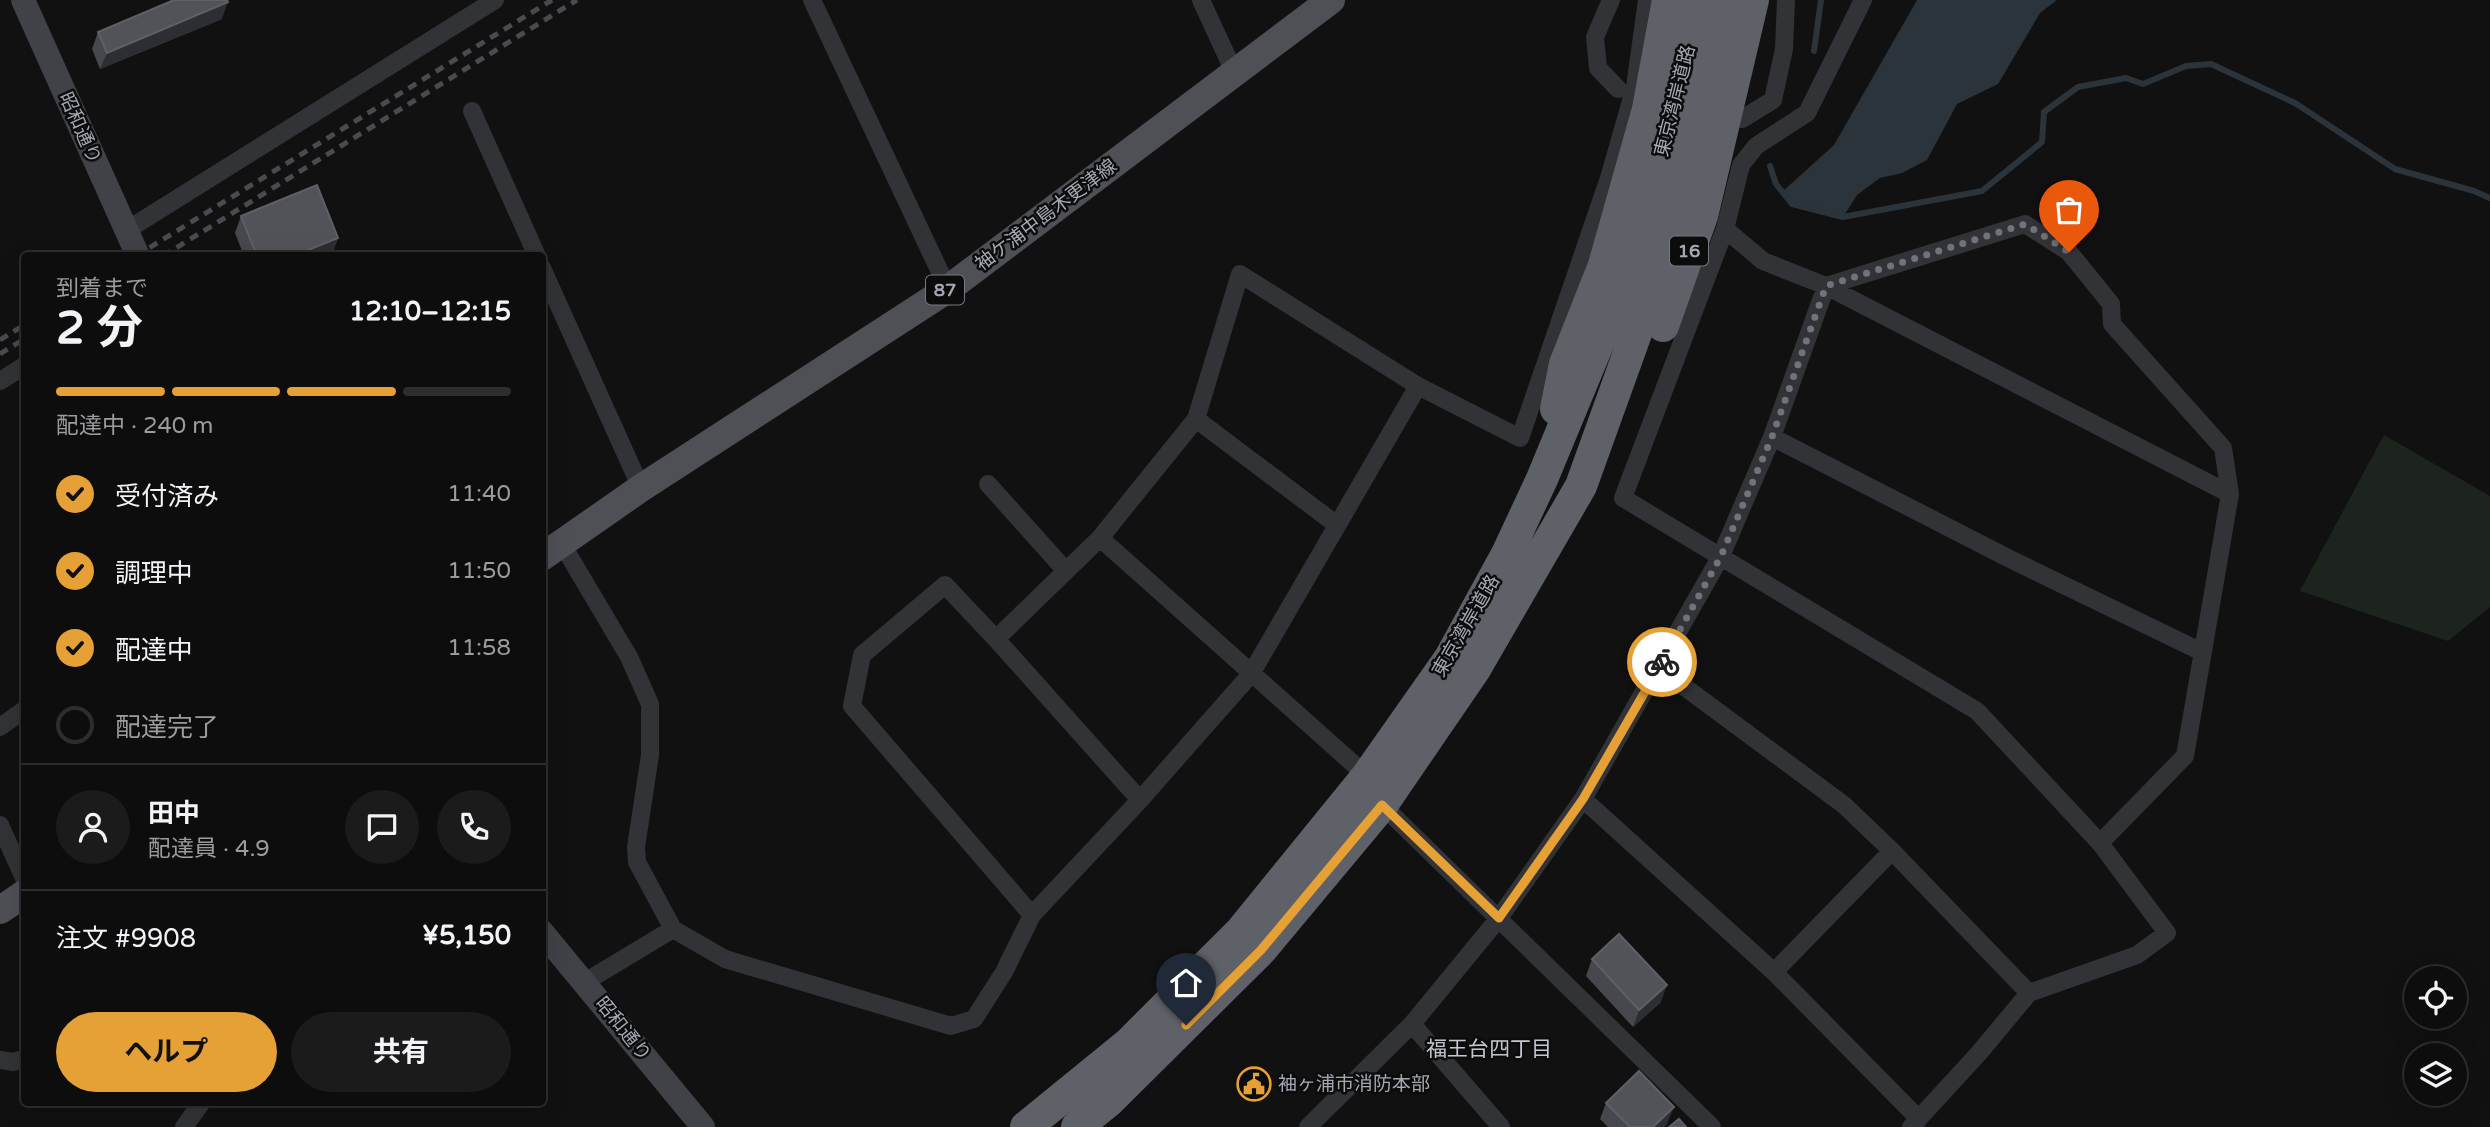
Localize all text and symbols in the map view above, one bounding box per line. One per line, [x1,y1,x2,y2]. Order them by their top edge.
street label: 東京湾岸道路 [1651,43,1699,159]
street label: 昭和通り [54,89,106,167]
street label: 袖ケ浦中島木更津線 [971,155,1121,275]
pin [2039,180,2099,252]
icon: bag [2050,191,2088,229]
road number: 16 [1670,236,1708,265]
text: 到着まで [56,275,148,303]
road number: 87 [926,276,964,304]
text: 12:10–12:15 [349,296,511,327]
text: 2 分 [56,301,143,356]
text: 配達中 · 240 m [56,412,213,440]
icon: check [56,475,94,513]
text: 11:40 [447,480,511,508]
text: 受付済み [115,481,219,512]
icon: check [56,552,94,590]
text: 11:50 [447,557,511,585]
text: 調理中 [115,558,193,589]
street label: 東京湾岸道路 [1428,571,1504,681]
courier [1627,627,1697,697]
icon: check [56,629,94,667]
text: 11:58 [447,634,511,662]
text: 配達中 [115,635,193,666]
icon: bike [1643,643,1681,681]
text: 配達完了 [115,712,219,743]
button: person [56,790,130,864]
button: chat [345,790,419,864]
button: phone [437,790,511,864]
text: 田中 [148,798,200,829]
text: 配達員 · 4.9 [148,835,270,863]
text: ¥5,150 [422,920,511,951]
text: 注文 #9908 [56,923,196,954]
pin [1156,953,1216,1025]
icon: home [1167,964,1205,1002]
map controls [2404,966,2467,1106]
button: locate [2404,966,2467,1029]
street label: 昭和通り [591,993,655,1065]
button: ヘルプ [56,1012,277,1092]
button: 共有 [291,1012,511,1092]
district label: 福王台四丁目 [1426,1037,1552,1062]
button: layers [2404,1043,2467,1106]
public building icon: 袖ヶ浦市消防本部 [1235,1065,1273,1103]
place label: 袖ヶ浦市消防本部 [1278,1073,1430,1095]

